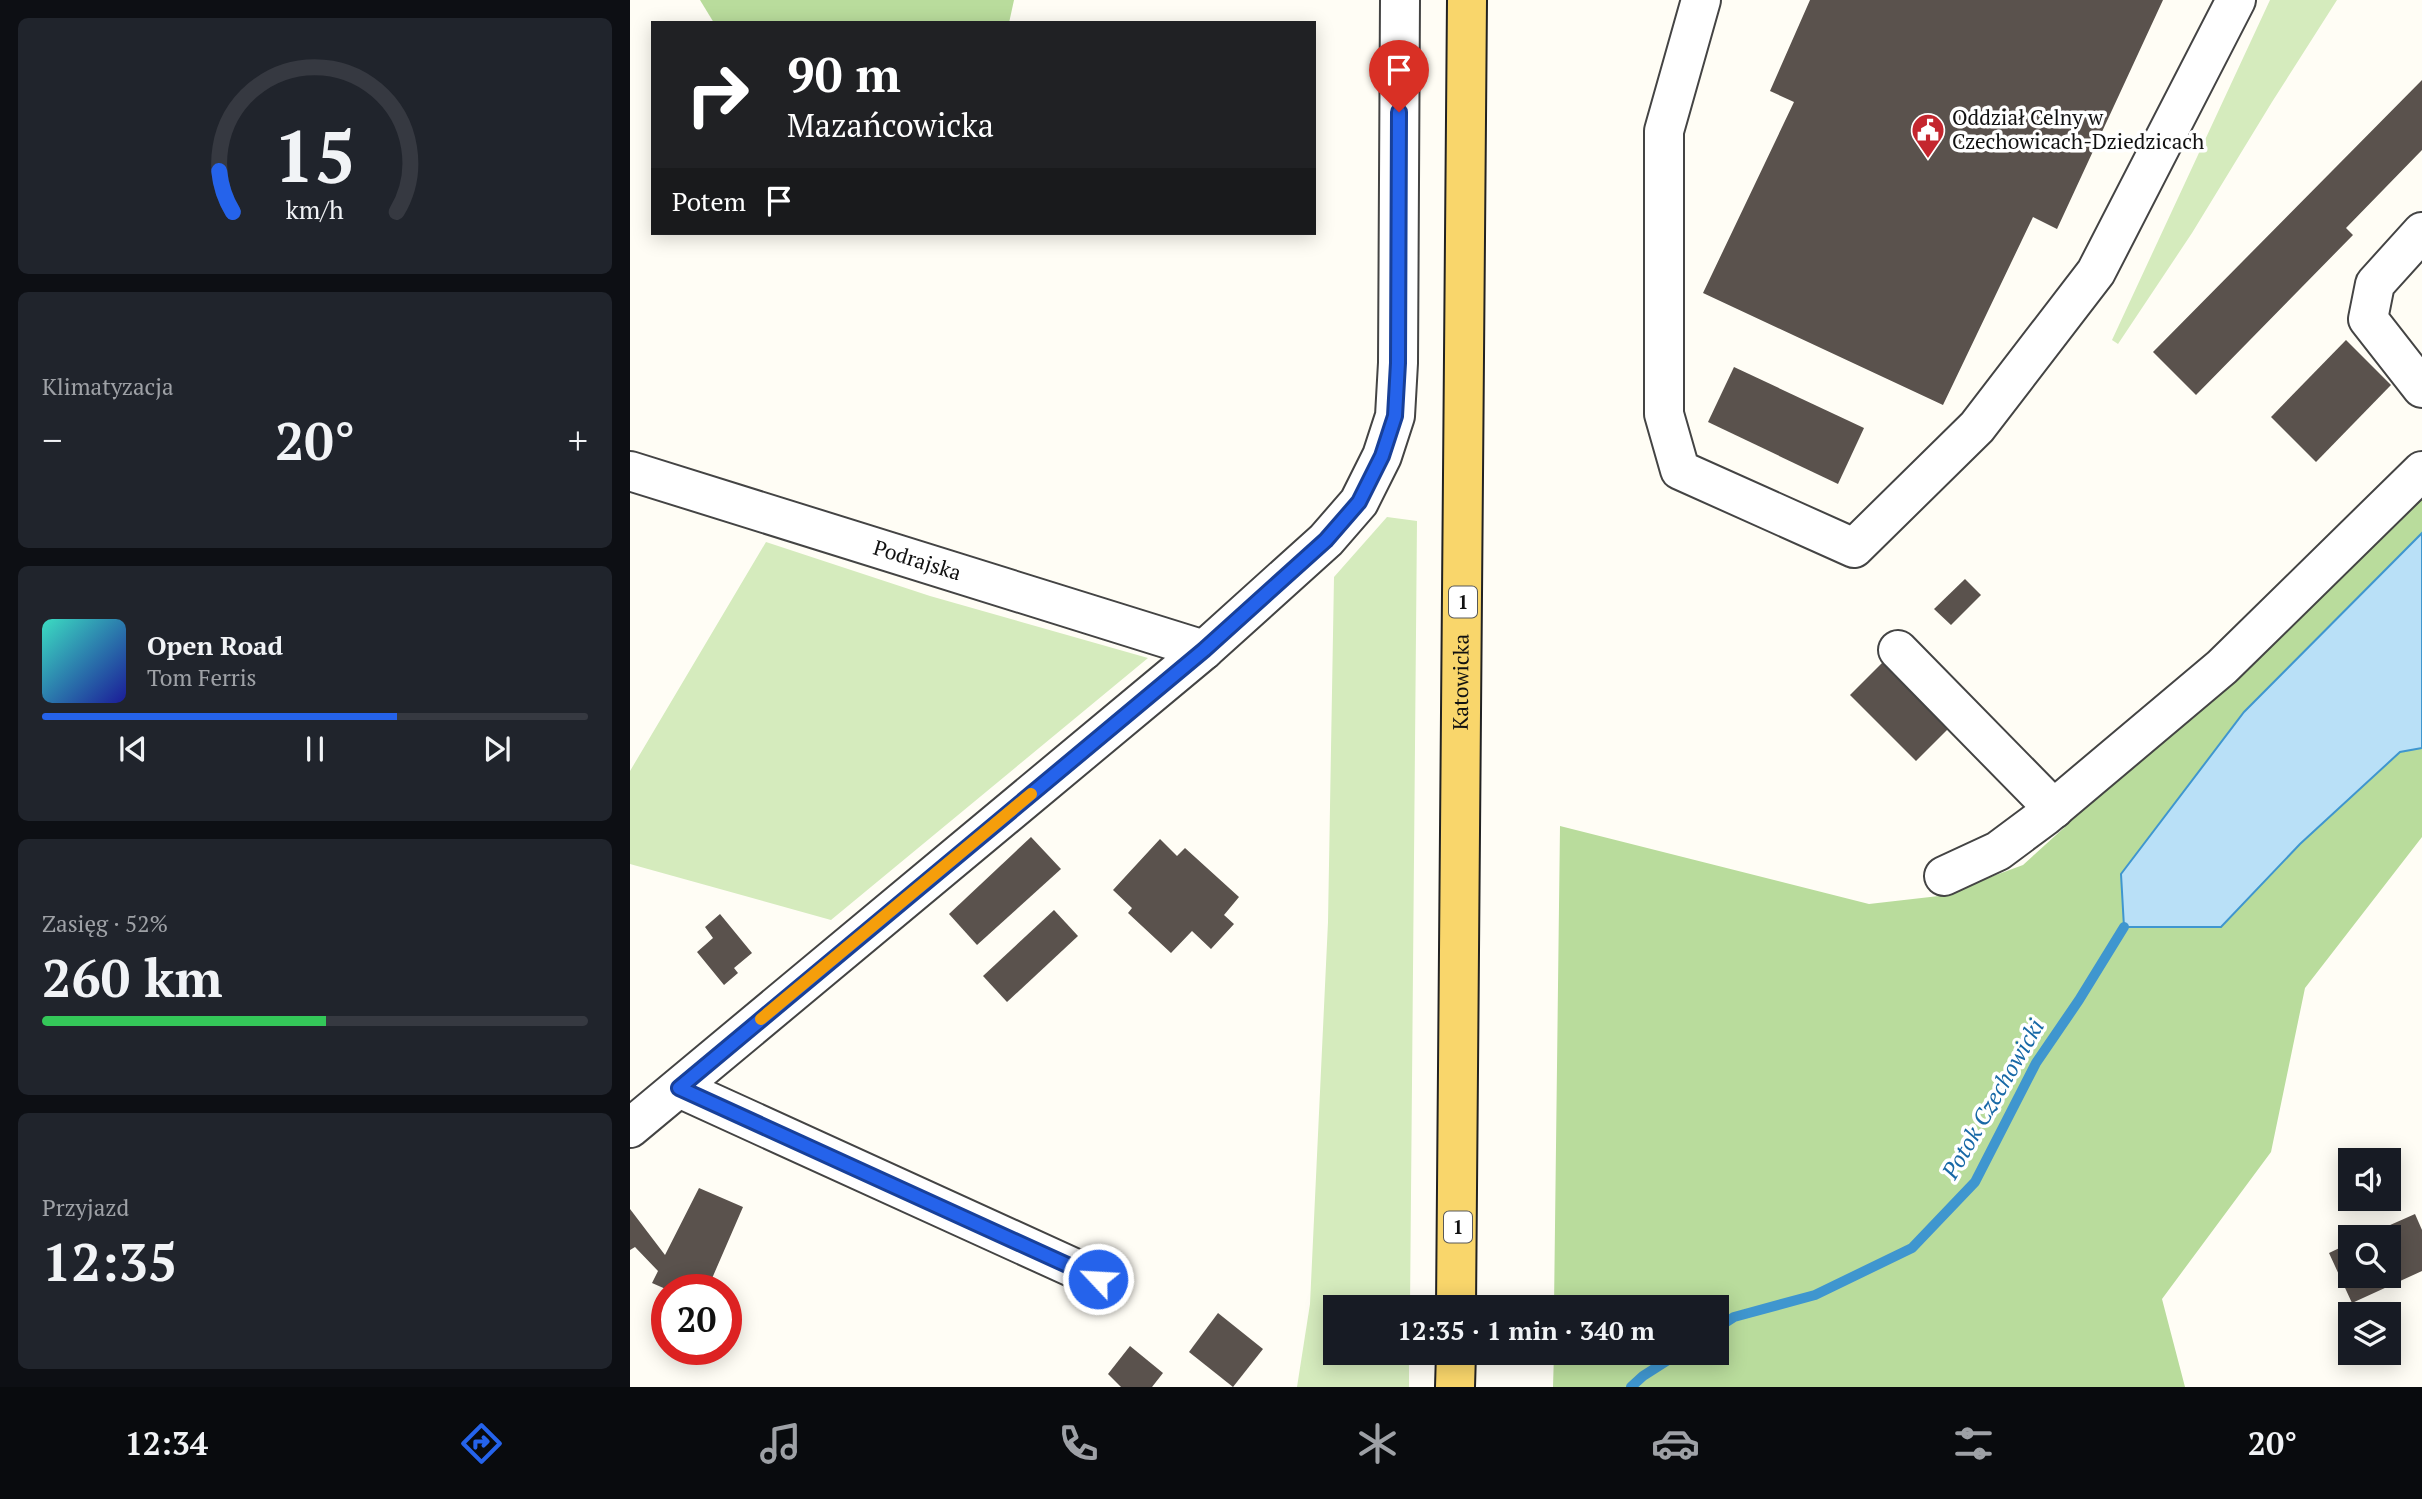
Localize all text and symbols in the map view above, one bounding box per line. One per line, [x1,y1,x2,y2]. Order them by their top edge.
pin [1369,40,1429,112]
text: 90 m [787,41,901,106]
icon: right [672,49,763,140]
icon: arrive [1380,51,1418,89]
place label: Oddział Celny w Czechowicach-Dziedzicach [1952,103,2204,155]
text: Mazańcowicka [787,104,994,146]
text: 15 [274,106,356,203]
public building icon: Oddział Celny w Czechowicach-Dziedzicach [1909,111,1947,160]
icon: arrive [760,182,798,220]
text: Potem [672,184,746,218]
text: km/h [286,193,344,226]
text: Klimatyzacja [42,371,174,402]
text: 20° [275,406,355,475]
text: − [42,415,62,465]
text: + [568,415,588,465]
street label: Podrajska [870,533,965,587]
road number: 1 [1449,586,1477,618]
text: Open Road [147,628,283,662]
street label: Katowicka [1446,633,1475,730]
text: Tom Ferris [147,662,257,693]
icon: previous [114,730,152,768]
icon: pause [296,730,334,768]
icon: next [478,730,516,768]
text: Zasięg · 52% [42,908,168,939]
text: 260 km [42,943,223,1012]
water label: Potok Czechowicki [1934,1013,2051,1185]
map controls [2338,1148,2401,1365]
button: sound [2338,1148,2401,1211]
text: Przyjazd [42,1192,129,1223]
road number: 1 [1444,1212,1472,1242]
button: search [2338,1225,2401,1288]
text: 12:35 [42,1227,177,1296]
position arrow [1061,1242,1135,1316]
speed limit sign: 20 [651,1274,742,1365]
button: layers [2338,1302,2401,1365]
text: 12:35 · 1 min · 340 m [1397,1313,1655,1347]
icon: directions [457,1419,506,1468]
icon: music [756,1419,805,1468]
icon: phone [1054,1419,1103,1468]
icon: climate [1353,1419,1402,1468]
icon: car [1651,1419,1700,1468]
icon: filters [1949,1419,1998,1468]
text: 12:34 [125,1422,208,1464]
text: 20° [2248,1422,2297,1464]

